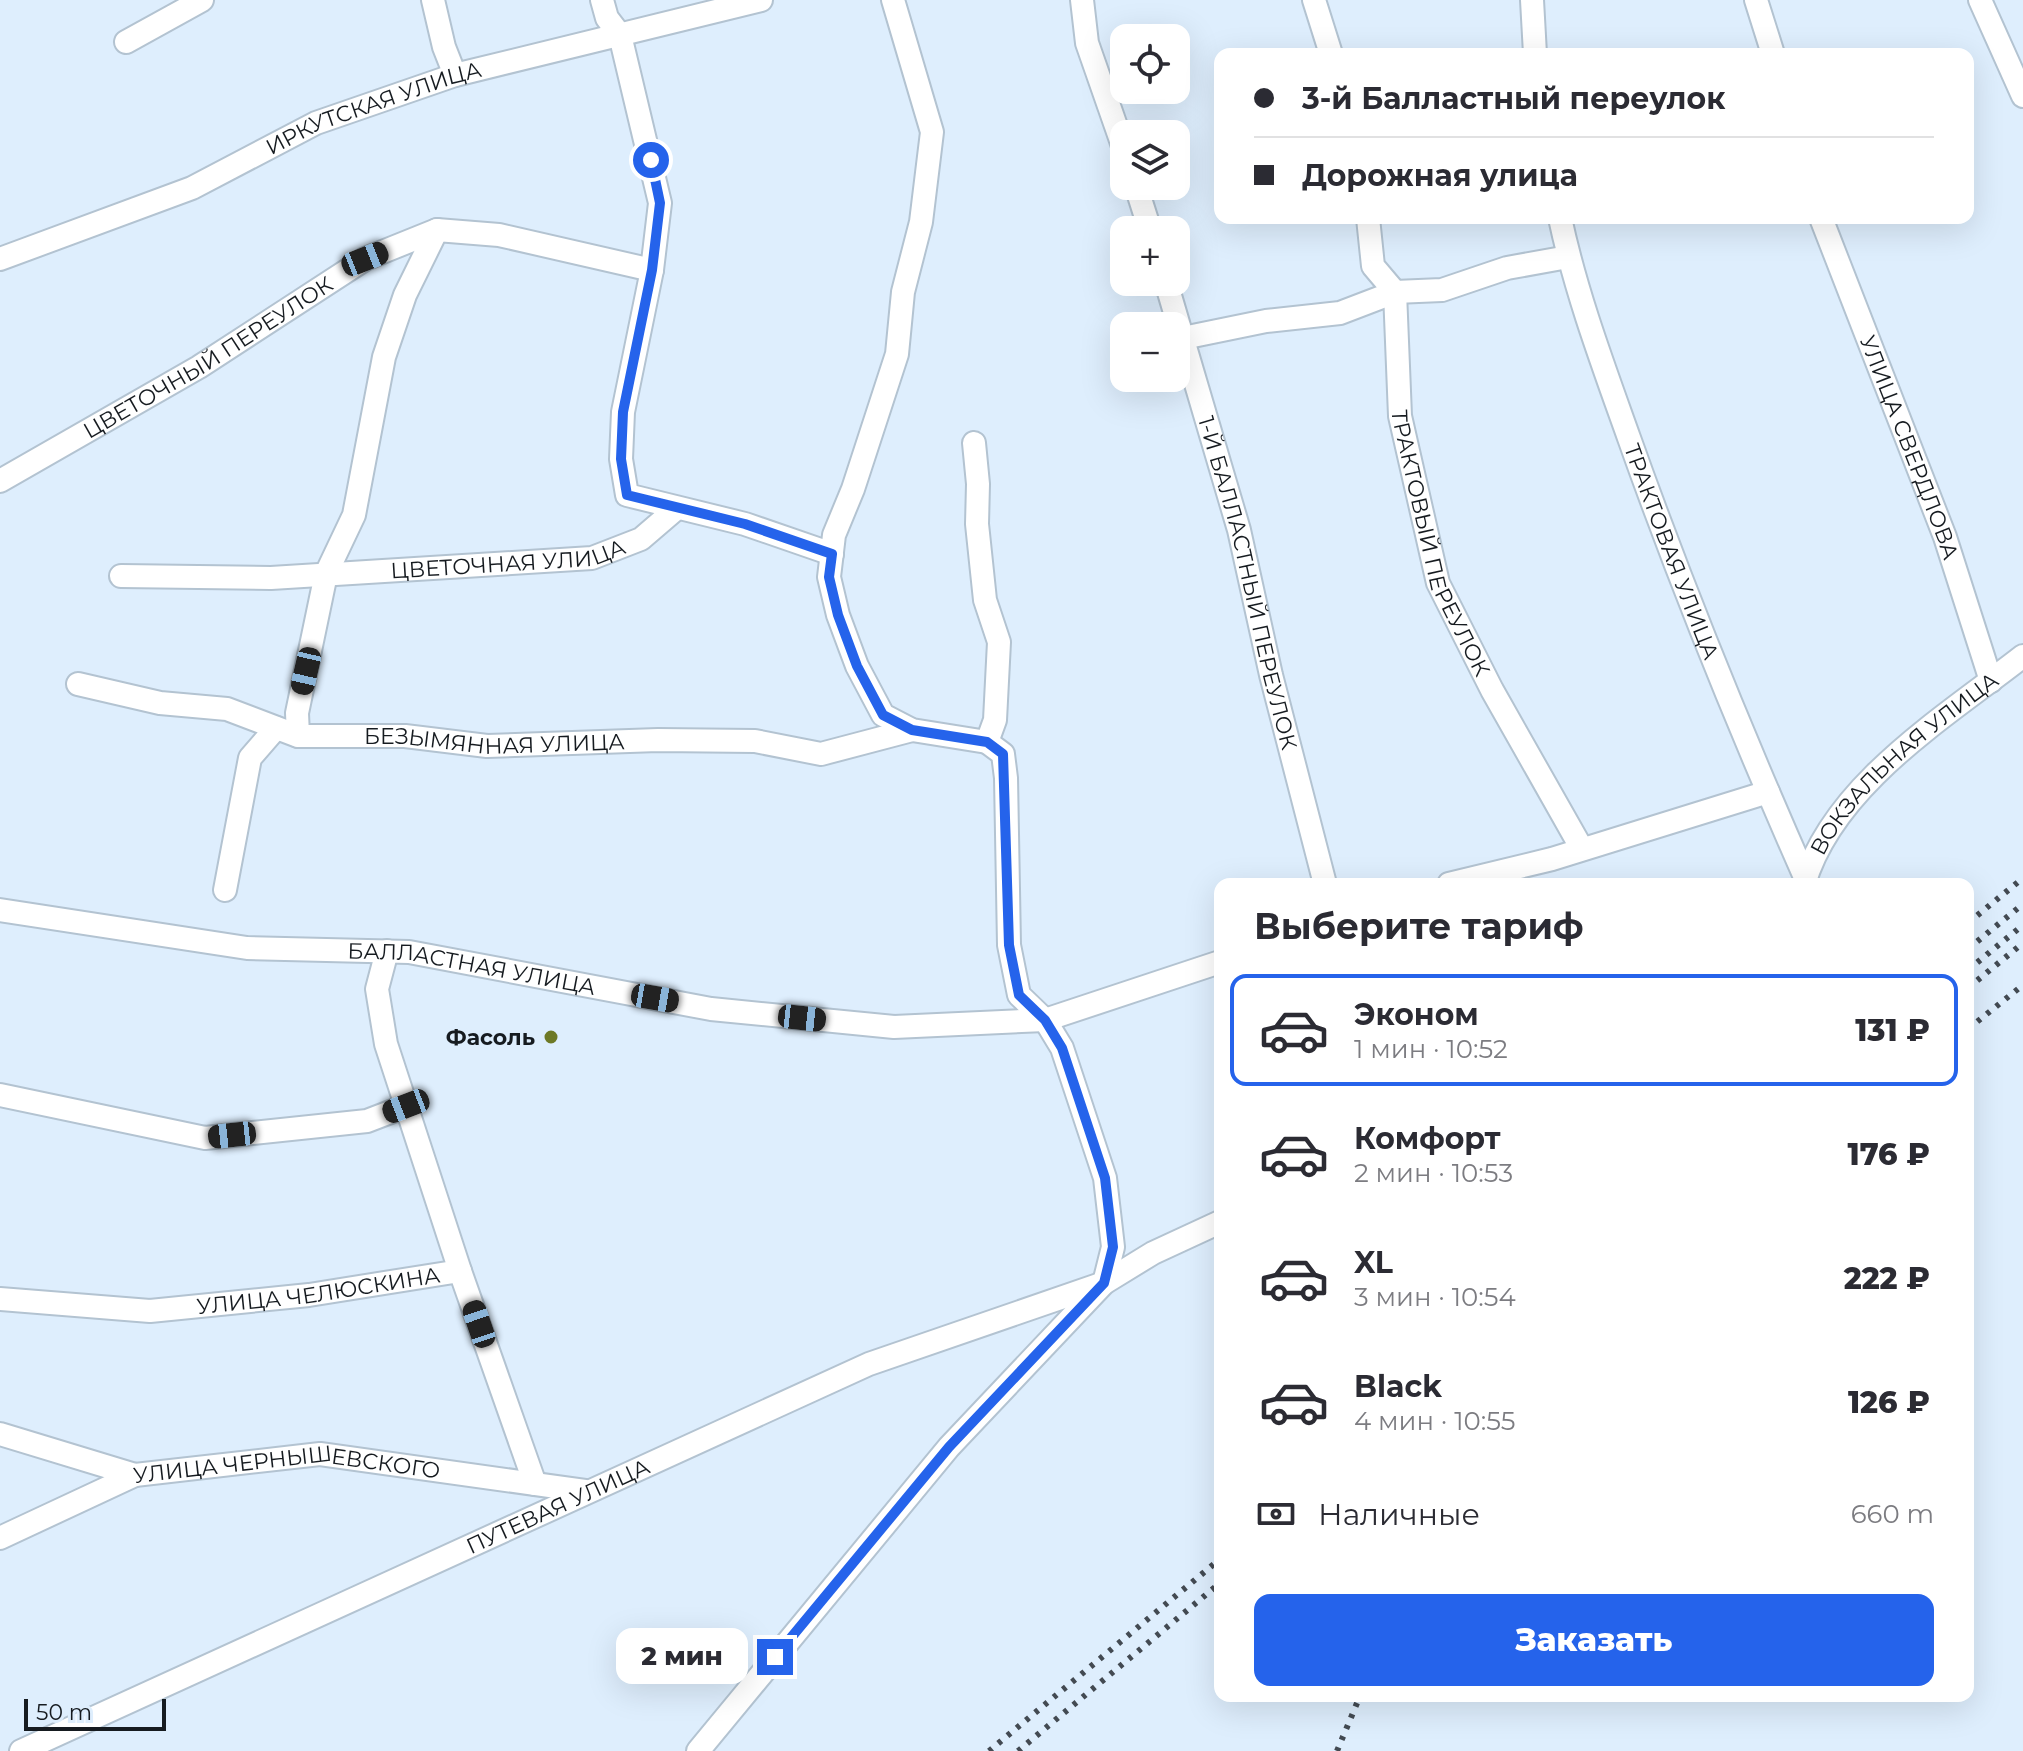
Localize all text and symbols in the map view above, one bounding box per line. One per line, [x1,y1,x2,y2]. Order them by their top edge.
map controls [1110,24,1190,392]
button: locate [1110,24,1190,104]
street label: ИРКУТСКАЯ УЛИЦА [261,55,485,160]
text: 3-й Балластный переулок [1302,80,1725,117]
button: layers [1110,120,1190,200]
route start [633,142,669,178]
text: Дорожная улица [1302,157,1578,194]
button: + [1110,216,1190,296]
car [338,239,392,279]
street label: ЦВЕТОЧНЫЙ ПЕРЕУЛОК [78,270,338,444]
button: − [1110,312,1190,392]
street label: УЛИЦА СВЕРДЛОВА [1854,331,1965,563]
street label: ТРАКТОВЫЙ ПЕРЕУЛОК [1386,409,1496,681]
street label: 1-Й БАЛЛАСТНЫЙ ПЕРЕУЛОК [1193,413,1303,753]
street label: ТРАКТОВАЯ УЛИЦА [1619,440,1725,664]
street label: ЦВЕТОЧНАЯ УЛИЦА [390,533,630,584]
car [289,645,323,697]
street label: ВОКЗАЛЬНАЯ УЛИЦА [1804,666,2004,859]
street label: БЕЗЫМЯННАЯ УЛИЦА [364,723,626,760]
text: Выберите тариф [1254,904,1584,948]
street label: БАЛЛАСТНАЯ УЛИЦА [347,937,599,1001]
car [629,982,681,1014]
icon: car [1258,994,1330,1066]
text: Эконом [1354,996,1479,1033]
car [777,1004,827,1032]
text: 131 ₽ [1855,1012,1930,1049]
place label: Фасоль [446,1024,535,1051]
marker: Фасоль [542,1028,560,1046]
text: 1 мин · 10:52 [1354,1033,1508,1065]
car [379,1086,433,1126]
icon: car [1258,1118,1330,1190]
text: Комфорт [1354,1120,1501,1157]
car [207,1121,257,1149]
text: 176 ₽ [1848,1136,1930,1173]
text: 2 мин · 10:53 [1354,1157,1513,1189]
icon: car [1258,1242,1330,1314]
text: XL [1354,1244,1393,1281]
text: 222 ₽ [1844,1260,1930,1297]
street label: УЛИЦА ЧЕЛЮСКИНА [195,1261,442,1320]
text: 3 мин · 10:54 [1354,1281,1516,1313]
car [460,1297,498,1351]
icon: car [1258,1366,1330,1438]
text: Black [1354,1368,1442,1405]
text: 126 ₽ [1848,1384,1930,1421]
text: 4 мин · 10:55 [1354,1405,1516,1437]
street label: УЛИЦА ЧЕРНЫШЕВСКОГО [132,1439,442,1489]
street label: ПУТЕВАЯ УЛИЦА [462,1452,654,1560]
icon: cash [1254,1492,1298,1536]
text: Наличные [1318,1496,1480,1533]
text: 660 m [1851,1498,1934,1530]
button: Заказать [1254,1594,1934,1686]
callout: 2 мин [615,1629,747,1685]
route end [757,1639,793,1675]
text: 2 мин [641,1640,723,1672]
scale bar [24,1695,166,1731]
text: 50 m [36,1699,92,1726]

